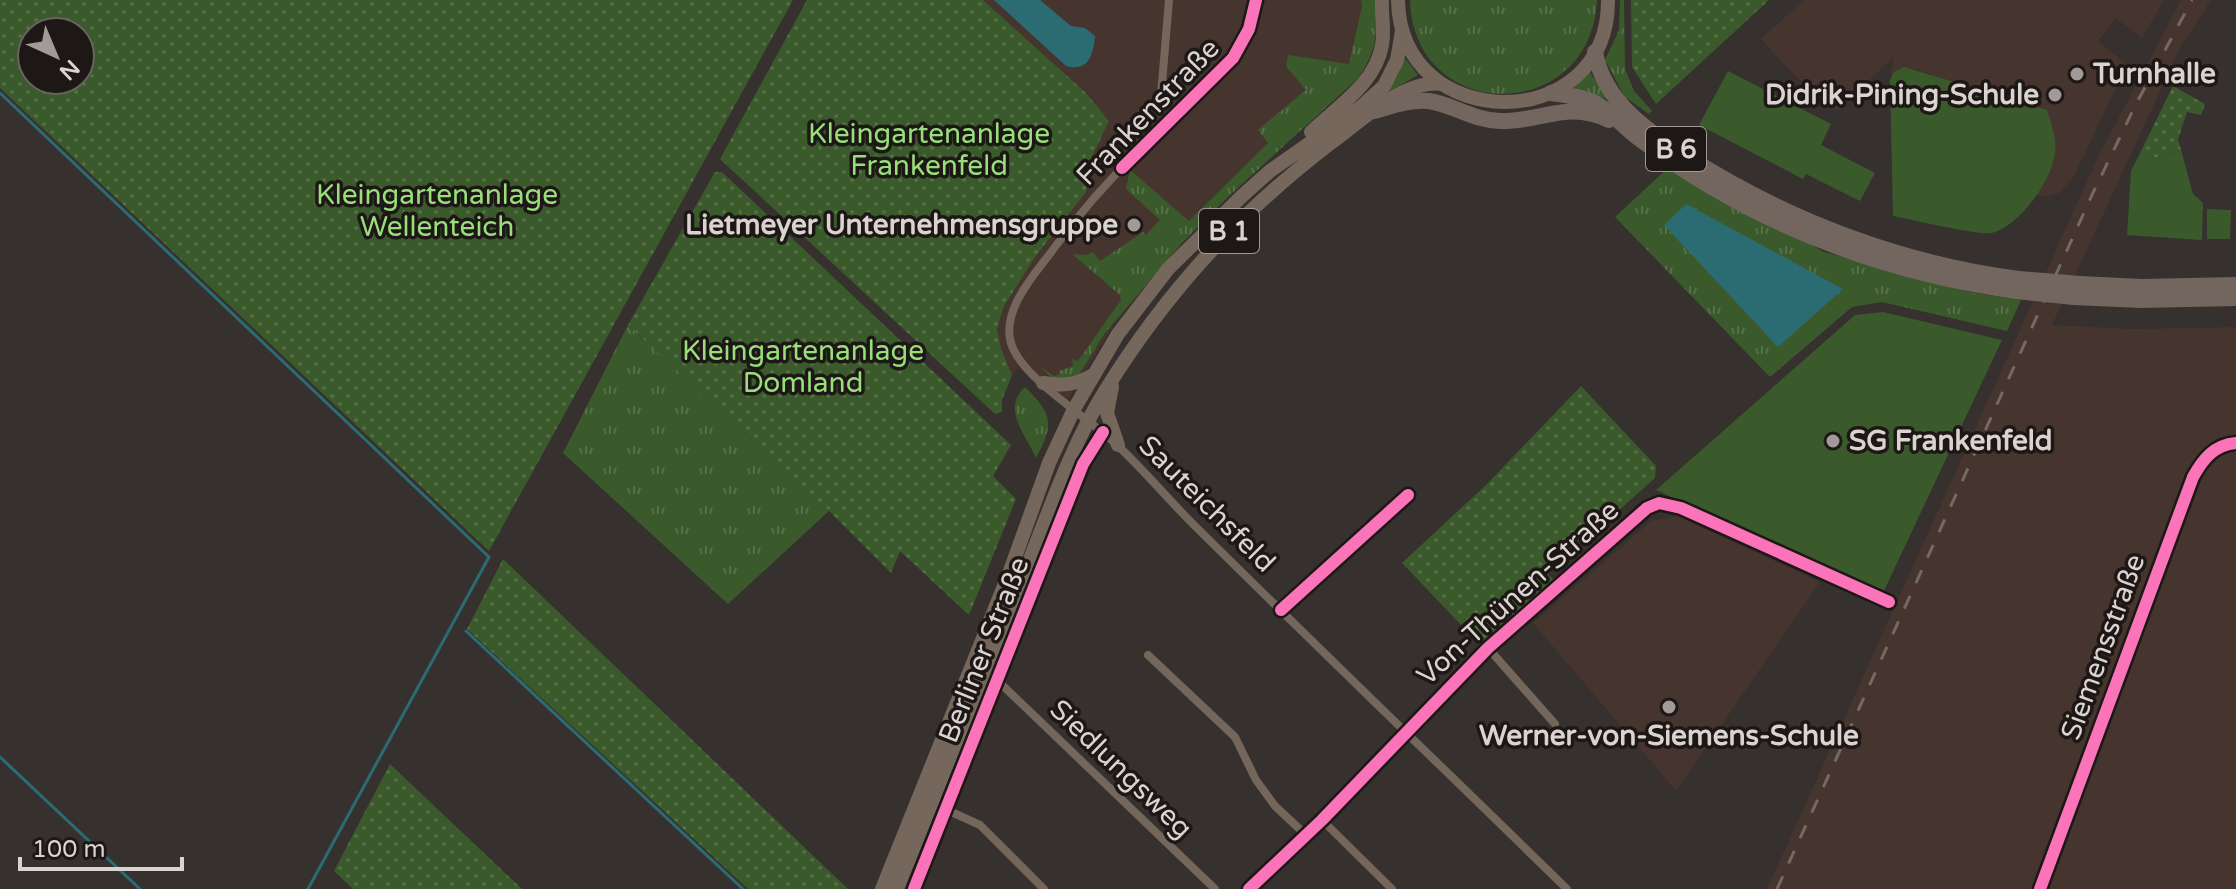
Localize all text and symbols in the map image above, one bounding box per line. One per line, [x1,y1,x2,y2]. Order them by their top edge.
north arrow [16,16,96,96]
street label: Frankenstraße [1069,31,1227,193]
text: N [54,54,85,85]
place label: Turnhalle [2092,57,2216,91]
marker: Turnhalle [2068,65,2086,83]
place label: Didrik-Pining-Schule [1765,78,2039,112]
marker: Didrik-Pining-Schule [2046,86,2064,104]
park label: Kleingartenanlage Frankenfeld [808,117,1050,183]
road number: B 6 [1646,127,1706,171]
park label: Kleingartenanlage Wellenteich [316,178,558,244]
place label: Lietmeyer Unternehmensgruppe [685,208,1118,242]
road number: B 1 [1199,209,1259,253]
marker: Lietmeyer Unternehmensgruppe [1125,216,1143,234]
park label: Kleingartenanlage Domland [682,334,924,400]
place label: SG Frankenfeld [1849,424,2052,458]
street label: Sauteichsfeld [1132,429,1282,579]
marker: SG Frankenfeld [1824,432,1842,450]
street label: Von-Thünen-Straße [1410,493,1626,693]
street label: Siemensstraße [2054,549,2152,745]
street label: Berliner Straße [931,552,1037,748]
street label: Siedlungsweg [1043,692,1199,846]
marker: Werner-von-Siemens-Schule [1660,698,1678,716]
place label: Werner-von-Siemens-Schule [1479,719,1859,753]
scale bar [20,821,182,871]
text: 100 m [32,835,106,864]

